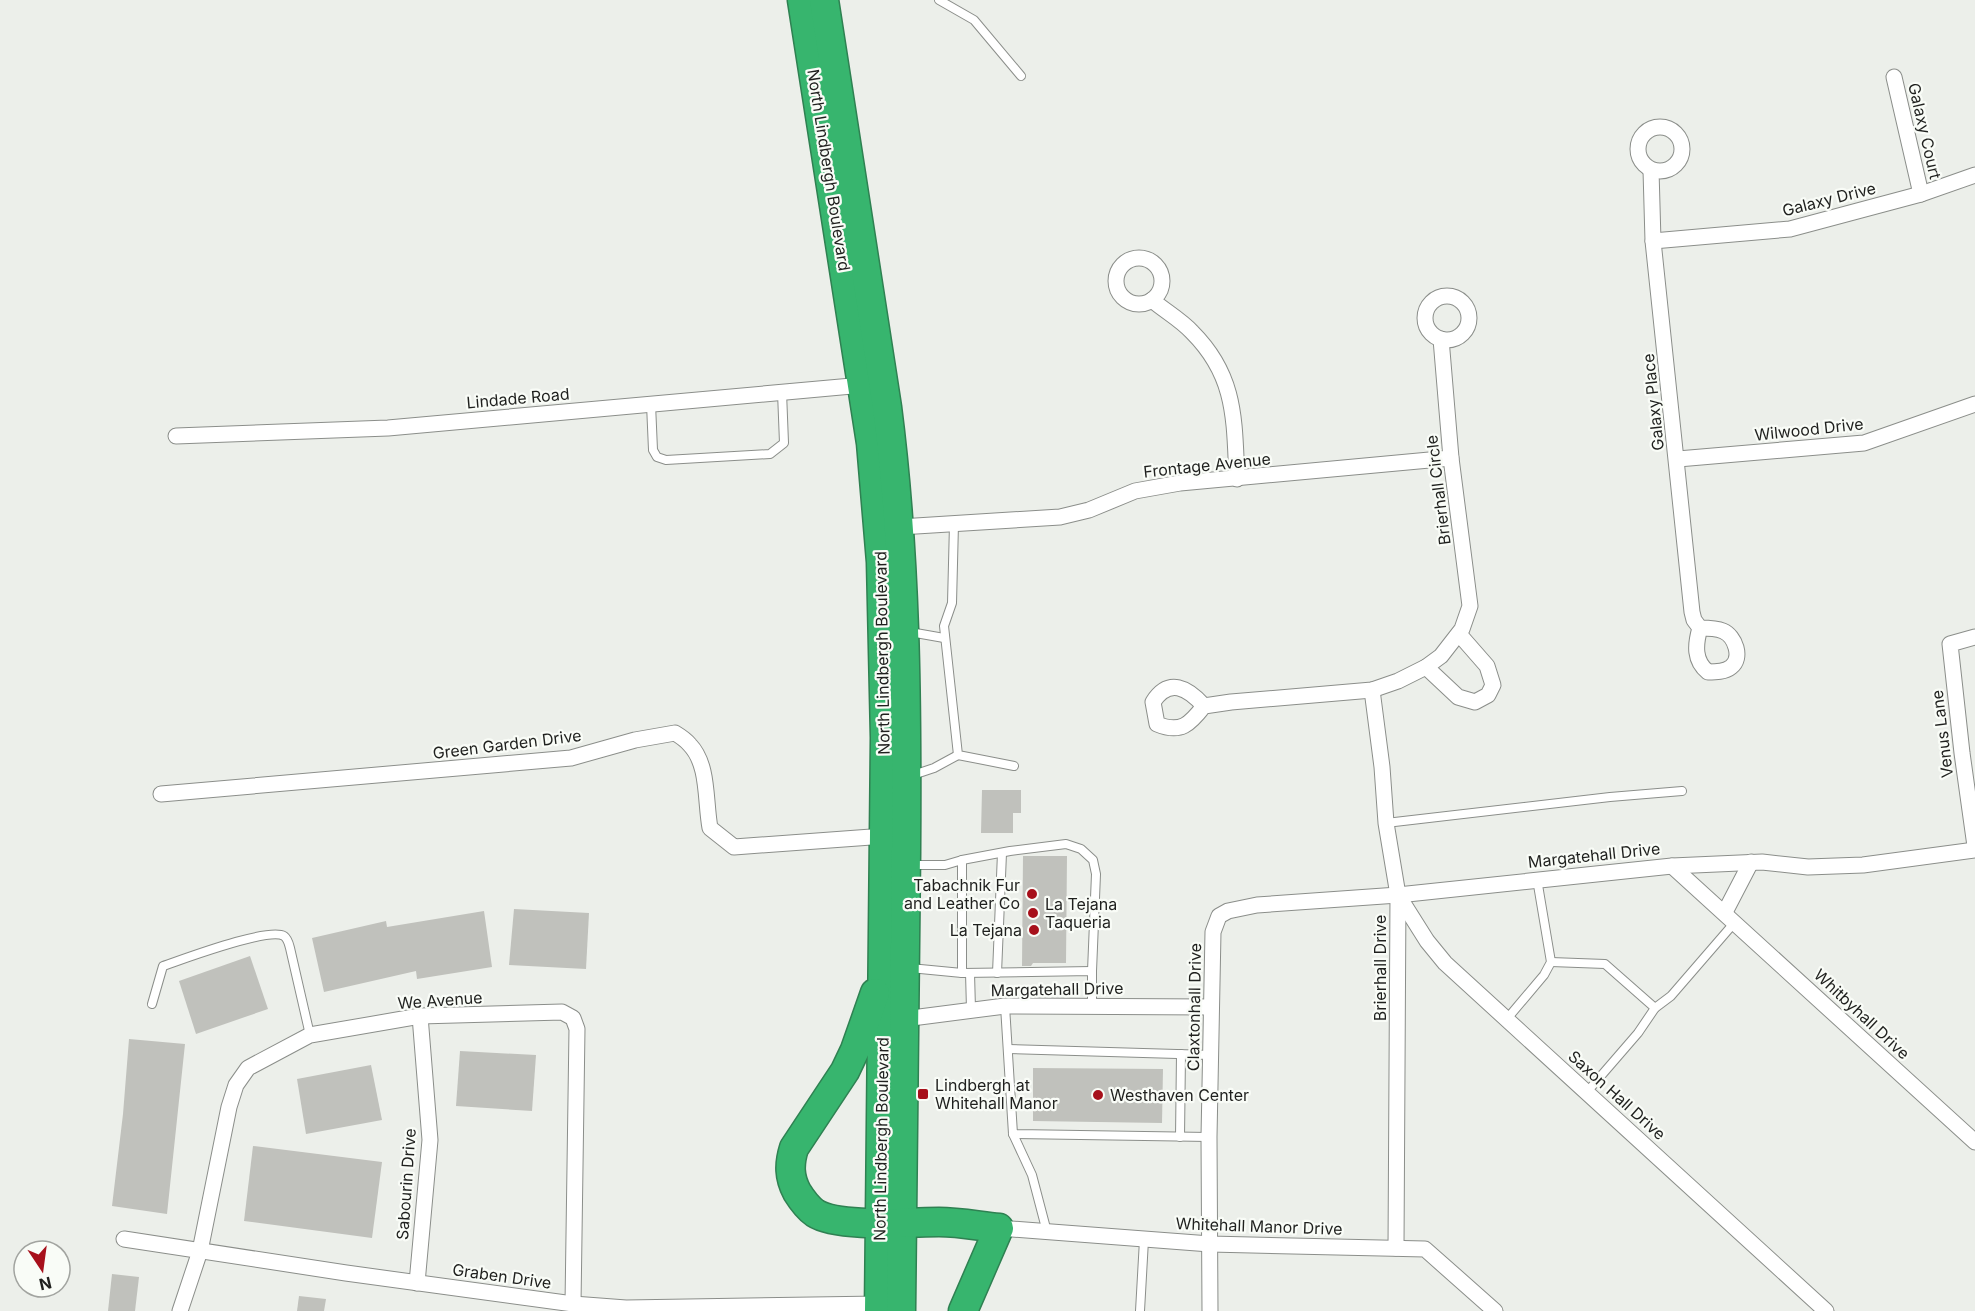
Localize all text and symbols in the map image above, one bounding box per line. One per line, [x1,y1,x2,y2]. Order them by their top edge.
street label: North Lindbergh Boulevard [803,68,855,272]
street label: Galaxy Court [1904,81,1946,181]
street label: Galaxy Drive [1780,178,1878,220]
street label: Galaxy Place [1638,352,1668,452]
street label: Lindade Road [466,384,570,412]
street label: Wilwood Drive [1753,413,1865,445]
street label: Brierhall Circle [1421,434,1455,546]
street label: Frontage Avenue [1142,448,1272,482]
street label: North Lindbergh Boulevard [870,551,894,755]
street label: Venus Lane [1927,689,1957,779]
street label: Green Garden Drive [431,725,583,763]
street label: Margatehall Drive [1527,838,1661,872]
place label: Tabachnik Fur and Leather Co [904,875,1020,913]
marker: Tabachnik Fur and Leather Co [1025,887,1039,901]
place label: La Tejana Taqueria [1045,894,1117,932]
marker: La Tejana Taqueria [1026,906,1040,920]
street label: Brierhall Drive [1370,915,1390,1021]
place label: La Tejana [950,920,1022,940]
marker: La Tejana [1027,923,1041,937]
street label: Claxtonhall Drive [1183,943,1205,1071]
street label: Whitbyhall Drive [1810,965,1914,1063]
street label: Margatehall Drive [990,978,1124,1000]
street label: We Avenue [397,987,483,1013]
street label: North Lindbergh Boulevard [869,1037,893,1241]
street label: Saxon Hall Drive [1564,1046,1670,1144]
place label: Lindbergh at Whitehall Manor [935,1075,1058,1113]
place label: Westhaven Center [1110,1085,1249,1105]
marker: Lindbergh at Whitehall Manor [916,1087,930,1101]
marker: Westhaven Center [1091,1088,1105,1102]
street label: Sabourin Drive [392,1127,420,1241]
street label: Whitehall Manor Drive [1175,1213,1343,1239]
north arrow [12,1239,72,1299]
street label: Graben Drive [451,1259,553,1293]
text: N [37,1272,54,1295]

